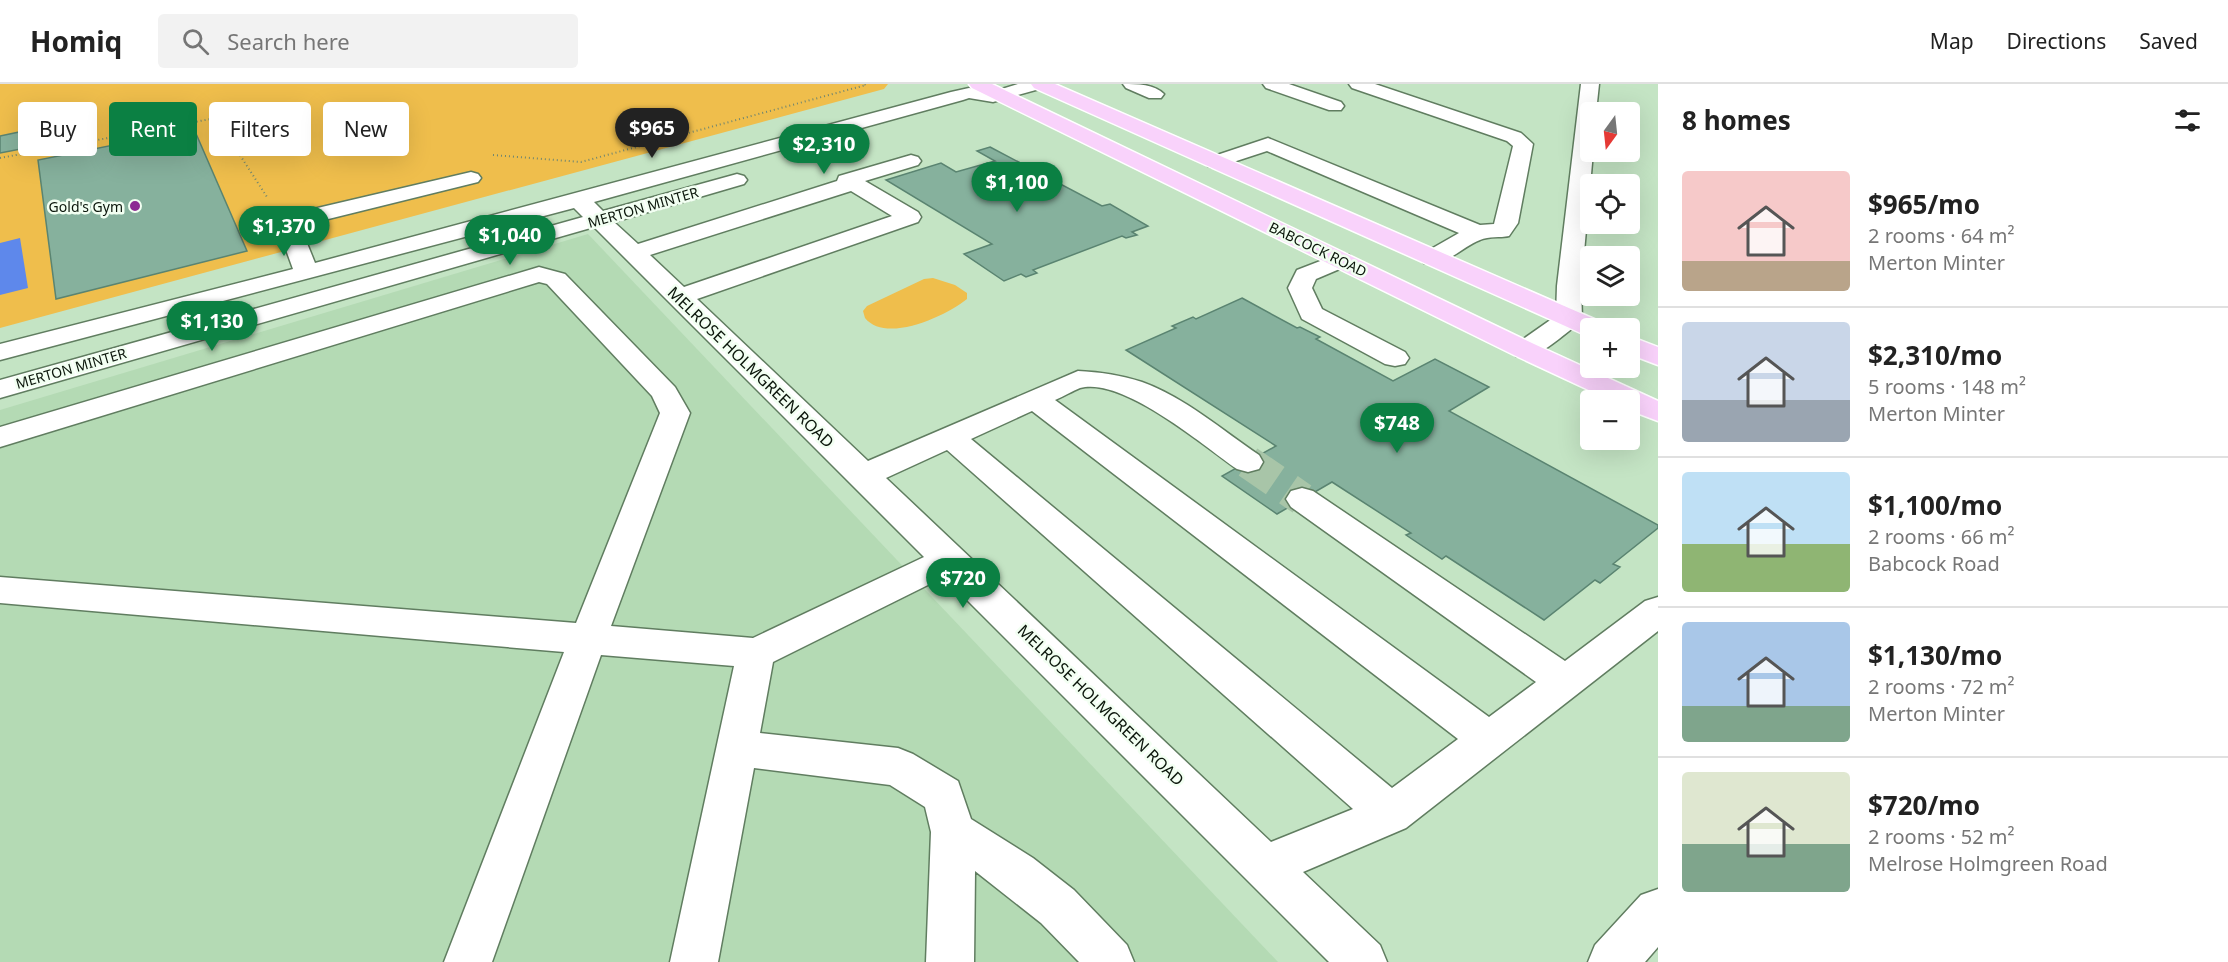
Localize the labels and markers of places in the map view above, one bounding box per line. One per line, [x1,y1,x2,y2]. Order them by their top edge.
pin: $965 [616,108,688,159]
pin: $2,310 [775,124,873,175]
pin: $1,100 [968,162,1066,213]
place label: Gold's Gym [49,197,123,216]
marker: Gold's Gym [128,199,142,213]
pin: $1,370 [235,206,333,257]
pin: $1,040 [461,215,559,266]
pin: $1,130 [163,301,261,352]
pin: $748 [1361,403,1433,454]
pin: $720 [927,558,999,609]

